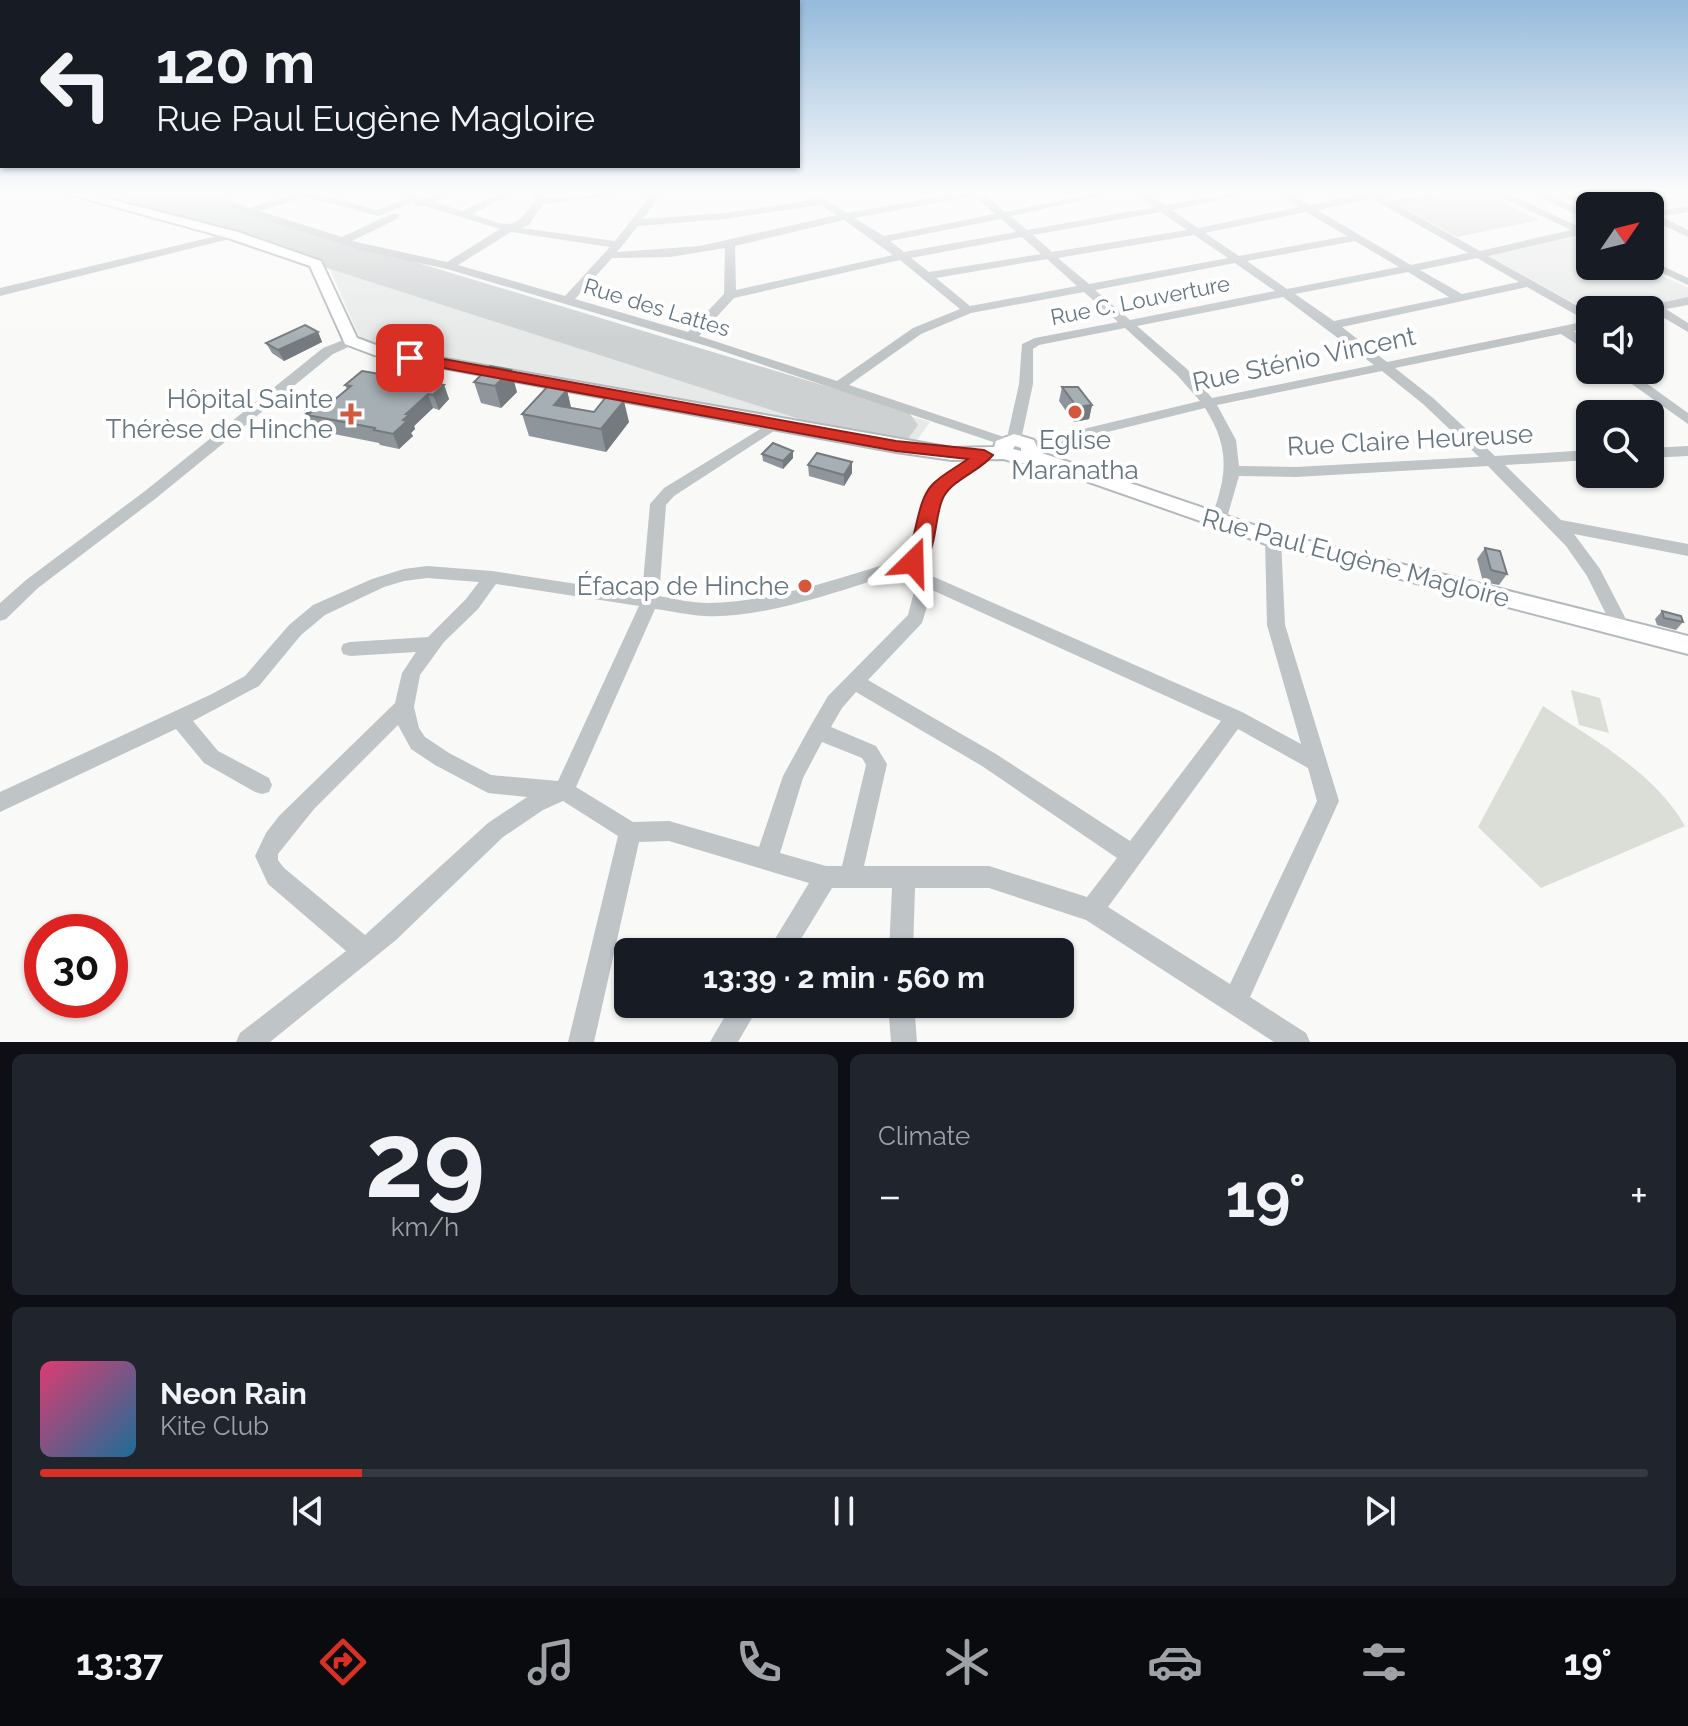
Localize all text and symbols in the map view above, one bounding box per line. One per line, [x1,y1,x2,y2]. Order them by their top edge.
text: 120 m [156,30,315,96]
icon: left [24,32,128,136]
text: Rue Paul Eugène Magloire [156,97,595,139]
north arrow [1576,192,1664,280]
map controls [1576,192,1664,488]
street label: Rue C. Louverture [1048,270,1232,330]
street label: Rue des Lattes [581,272,733,342]
button: sound [1576,296,1664,384]
street label: Rue Sténio Vincent [1190,321,1418,397]
pin [376,324,444,392]
icon: arrive [388,336,432,380]
place label: Hôpital Sainte Thérèse de Hinche [106,384,333,444]
button: search [1576,400,1664,488]
marker: Hôpital Sainte Thérèse de Hinche [340,403,362,425]
marker: Eglise Maranatha [1066,403,1084,421]
street label: Rue Claire Heureuse [1286,419,1534,461]
place label: Eglise Maranatha [1011,425,1139,485]
street label: Rue Paul Eugène Magloire [1199,502,1513,614]
position arrow [871,520,955,604]
place label: Éfacap de Hinche [577,571,789,601]
marker: Éfacap de Hinche [796,577,814,595]
speed limit sign: 30 [24,914,128,1018]
text: 13:39 · 2 min · 560 m [703,960,985,995]
text: 29 [365,1099,485,1221]
text: Climate [878,1121,970,1151]
text: 19° [1226,1161,1306,1231]
text: − [878,1170,902,1221]
text: + [1630,1170,1648,1221]
text: km/h [391,1212,459,1242]
text: Neon Rain [160,1376,307,1411]
text: Kite Club [160,1411,269,1441]
icon: previous [286,1489,330,1533]
icon: pause [822,1489,866,1533]
icon: next [1358,1489,1402,1533]
icon: directions [315,1634,371,1690]
icon: music [523,1634,579,1690]
icon: phone [731,1634,787,1690]
icon: climate [939,1634,995,1690]
icon: car [1147,1634,1203,1690]
icon: filters [1356,1634,1412,1690]
text: 13:37 [76,1641,163,1683]
text: 19° [1564,1641,1612,1683]

